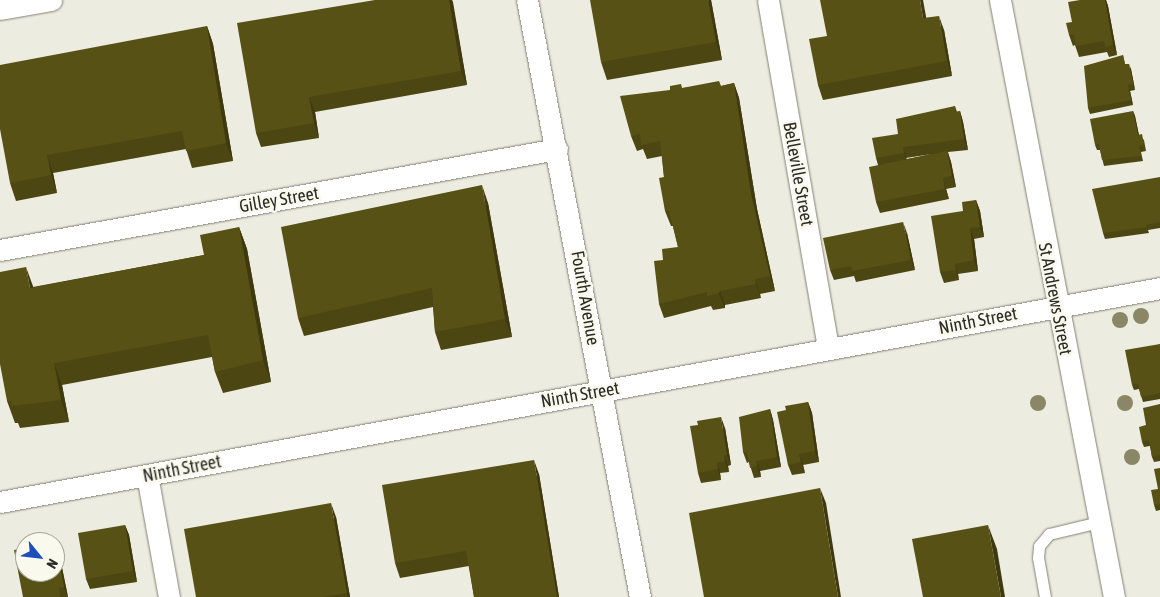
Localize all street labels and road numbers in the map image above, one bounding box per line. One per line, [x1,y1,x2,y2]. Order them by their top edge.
street label: Belleville Street [778,120,818,228]
street label: Gilley Street [238,182,320,218]
street label: St Andrews Street [1034,241,1076,357]
street label: Fourth Avenue [566,249,604,347]
street label: Ninth Street [937,303,1019,339]
street label: Ninth Street [539,377,621,413]
street label: Ninth Street [141,451,223,487]

